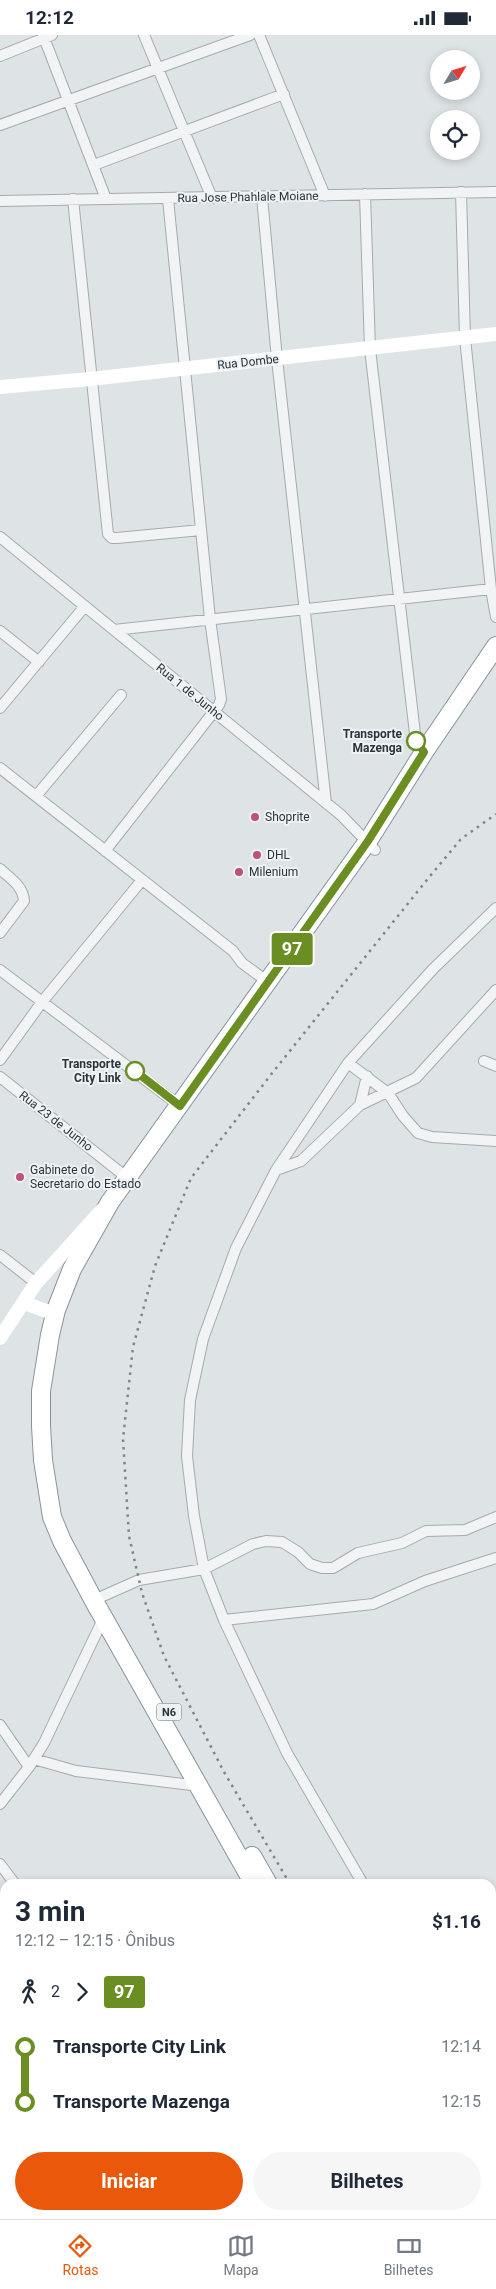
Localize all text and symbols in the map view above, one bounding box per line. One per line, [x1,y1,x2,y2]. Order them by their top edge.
text: 12:12 [25,6,74,29]
north arrow [430,50,480,100]
map controls [430,50,480,160]
button: locate [430,110,480,160]
street label: Rua Jose Phahlale Moiane [177,189,319,205]
street label: Rua Dombe [217,352,279,372]
street label: Rua 1 de Junho [153,661,227,724]
place label: Transporte Mazenga [343,727,403,755]
marker: Transporte Mazenga [406,731,426,751]
place label: Shoprite [265,810,310,824]
marker: Shoprite [249,811,261,823]
place label: DHL [267,848,290,862]
marker: DHL [251,849,263,861]
place label: Milenium [249,865,298,879]
marker: Milenium [233,866,245,878]
line badge: 97 [270,933,314,965]
text: 97 [282,938,302,959]
place label: Transporte City Link [62,1057,122,1085]
marker: Transporte City Link [125,1061,145,1081]
street label: Rua 23 de Junho [16,1088,96,1154]
place label: Gabinete do Secretario do Estado [30,1163,141,1191]
marker: Gabinete do Secretario do Estado [14,1171,26,1183]
road number: N6 [156,1703,182,1720]
text: 3 min [15,1895,85,1928]
text: $1.16 [432,1910,481,1933]
text: 12:12 – 12:15 · Ônibus [15,1931,175,1950]
icon: walk [15,1978,43,2006]
icon: forward [68,1978,96,2006]
text: 97 [114,1981,135,2002]
text: 2 [51,1982,60,2001]
text: Transporte City Link [53,2035,226,2058]
text: 12:14 [441,2037,481,2056]
text: Transporte Mazenga [53,2090,230,2113]
text: 12:15 [441,2092,481,2111]
button: Iniciar [15,2152,243,2210]
button: Bilhetes [253,2152,481,2210]
tab: Rotas [62,2232,99,2278]
tab: Mapa [223,2232,259,2278]
tab: Bilhetes [384,2232,434,2278]

